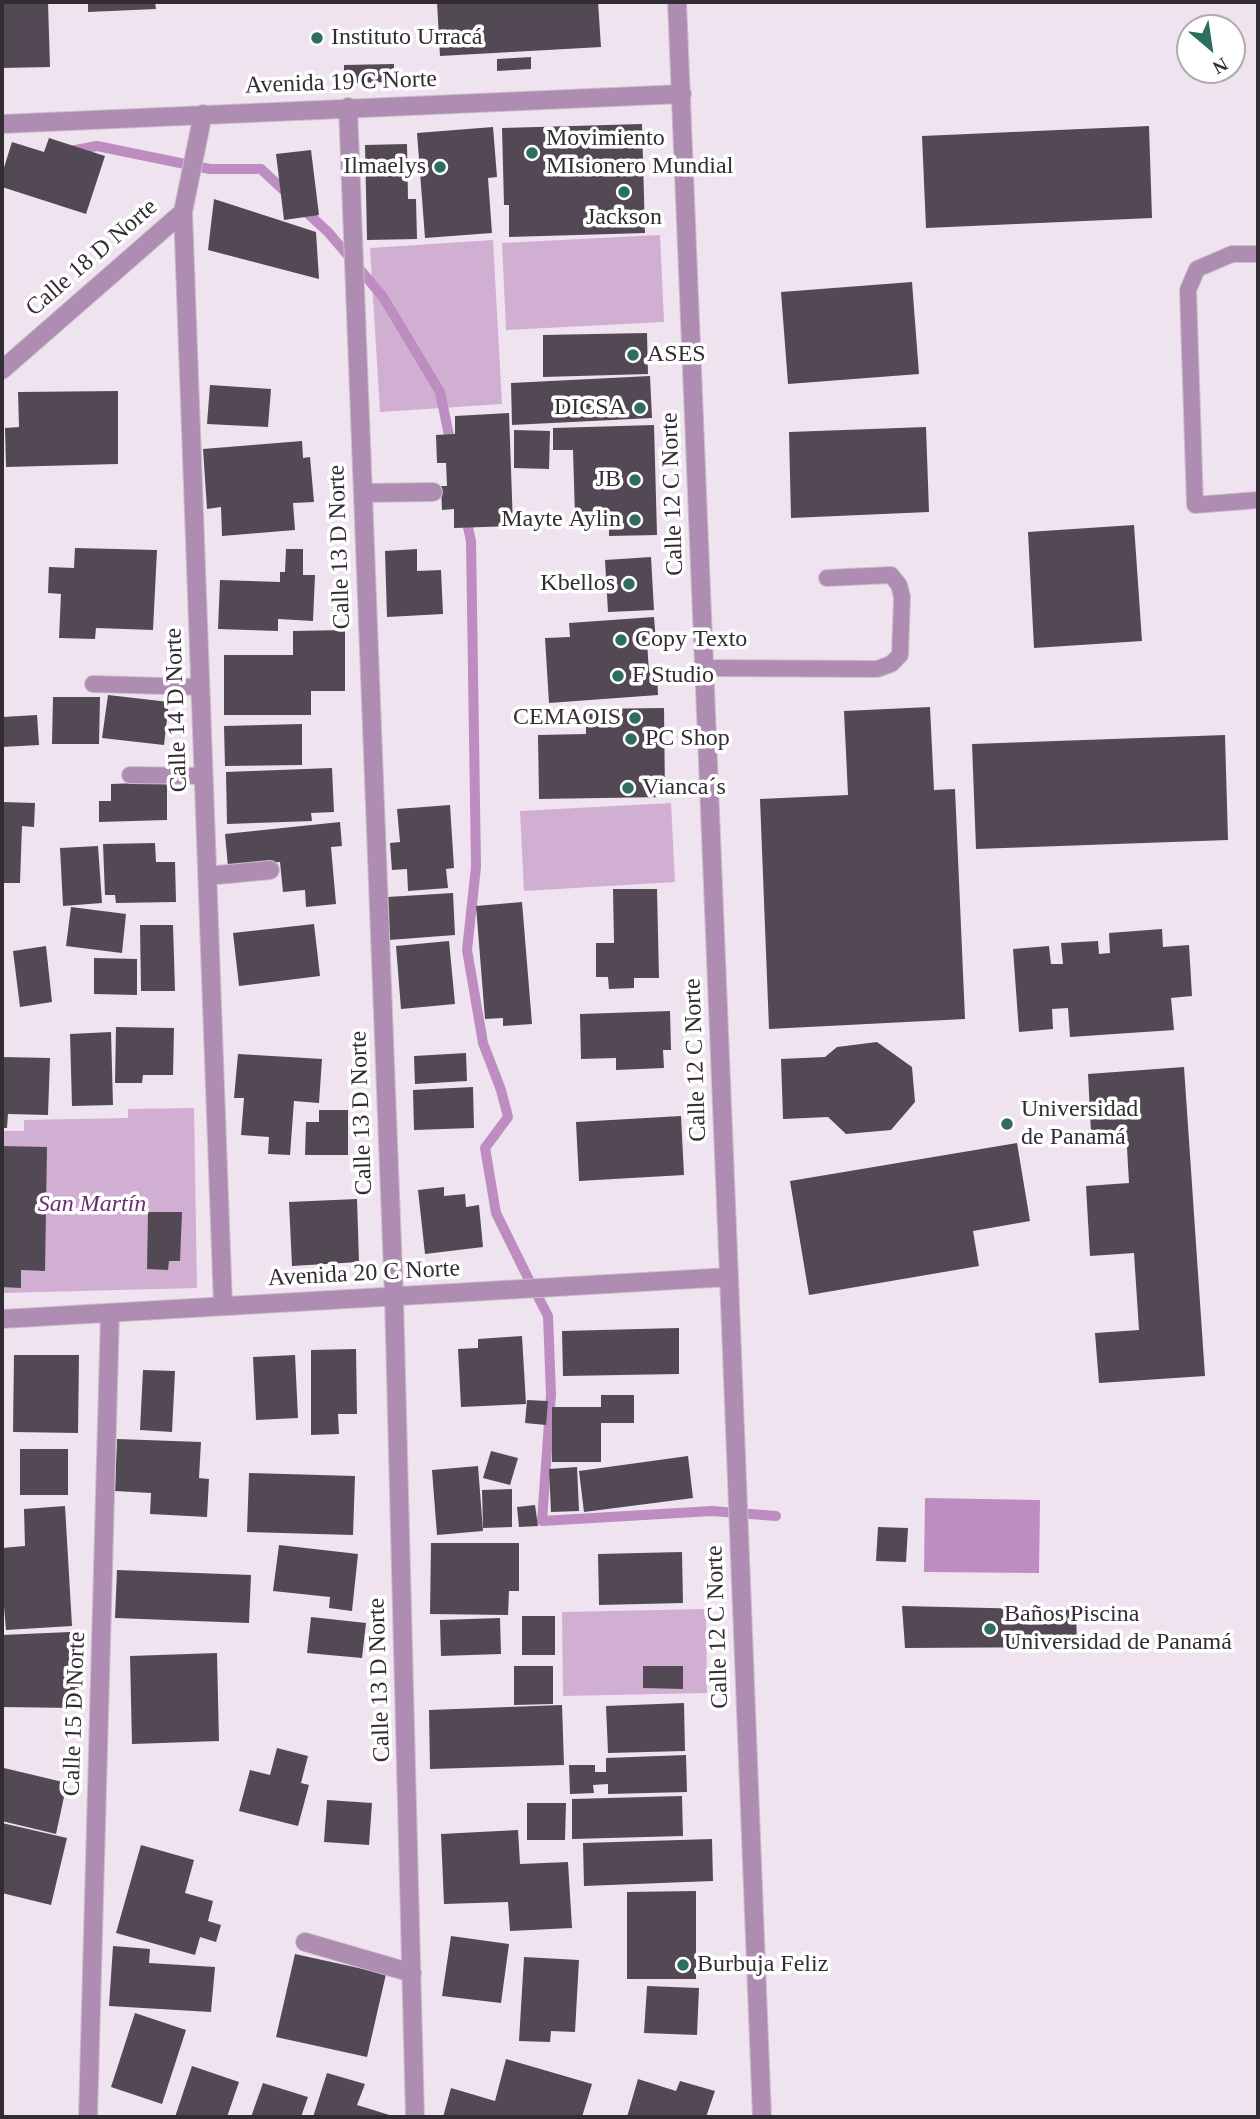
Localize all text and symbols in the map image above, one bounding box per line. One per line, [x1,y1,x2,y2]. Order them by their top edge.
north arrow [1176,14,1246,84]
place label: Instituto Urracá [331,24,482,52]
marker: Instituto Urracá [309,30,325,46]
text: N [1209,54,1232,79]
street label: Avenida 19 C Norte [244,65,438,101]
place label: Movimiento MIsionero Mundial [546,125,733,181]
marker: Movimiento MIsionero Mundial [524,145,540,161]
place label: Ilmaelys [343,153,426,181]
marker: Ilmaelys [432,159,448,175]
marker: Jackson [616,184,632,200]
street label: Calle 18 D Norte [20,193,164,323]
place label: Jackson [586,204,662,232]
place label: ASES [647,341,706,369]
marker: ASES [625,347,641,363]
place label: DICSA [554,394,626,422]
marker: DICSA [632,400,648,416]
street label: Calle 12 C Norte [656,412,690,576]
street label: Calle 13 D Norte [323,464,357,630]
place label: JB [596,466,621,494]
marker: JB [627,472,643,488]
place label: Mayte Aylin [501,506,621,534]
marker: Mayte Aylin [627,512,643,528]
place label: Kbellos [540,570,615,598]
marker: Kbellos [621,576,637,592]
place label: Copy Texto [635,626,747,654]
street label: Calle 14 D Norte [160,627,194,793]
marker: Copy Texto [613,632,629,648]
place label: F Studio [632,662,714,690]
marker: F Studio [610,668,626,684]
place label: CEMAOIS [513,704,621,732]
marker: CEMAOIS [627,710,643,726]
place label: PC Shop [645,725,730,753]
marker: PC Shop [623,731,639,747]
place label: Vianca´s [642,774,726,802]
marker: Vianca´s [620,780,636,796]
street label: Calle 12 C Norte [679,978,713,1142]
street label: Calle 13 D Norte [345,1030,379,1196]
place label: Universidad de Panamá [1021,1096,1138,1152]
marker: Universidad de Panamá [999,1116,1015,1132]
park label: San Martín [38,1191,146,1219]
street label: Avenida 20 C Norte [267,1255,461,1293]
street label: Calle 12 C Norte [701,1545,735,1709]
street label: Calle 13 D Norte [363,1597,397,1763]
place label: Baños Piscina Universidad de Panamá [1004,1601,1232,1657]
marker: Baños Piscina Universidad de Panamá [982,1621,998,1637]
street label: Calle 15 D Norte [58,1631,92,1797]
place label: Burbuja Feliz [697,1951,828,1979]
marker: Burbuja Feliz [675,1957,691,1973]

